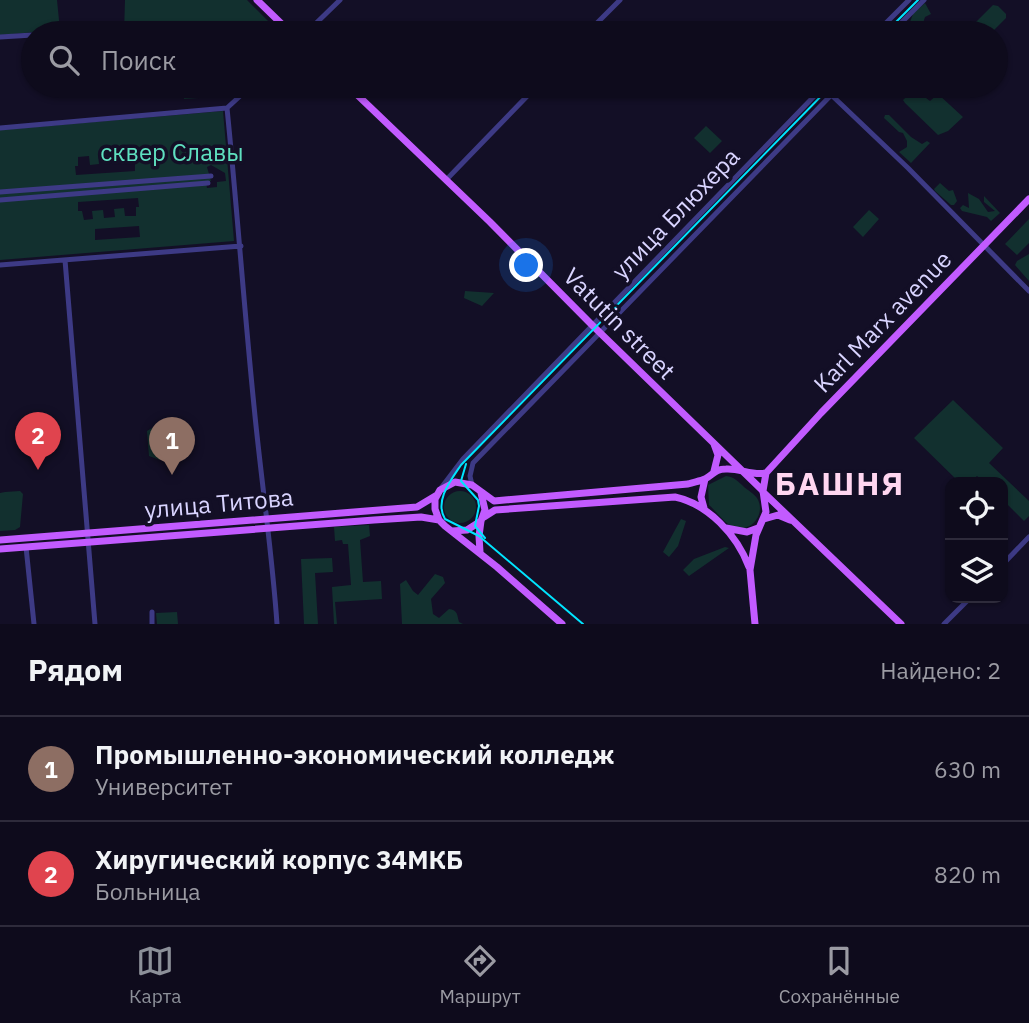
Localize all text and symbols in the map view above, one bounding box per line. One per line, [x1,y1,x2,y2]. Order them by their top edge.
search box [21,21,1008,98]
icon: search [45,41,83,79]
text: Поиск [101,43,176,77]
park label: сквер Славы [100,136,244,168]
street label: улица Блюхера [604,140,746,286]
street label: Karl Marx avenue [806,243,958,399]
your location [509,248,543,282]
street label: Vatutin street [557,260,683,386]
pin: 2 [15,412,61,470]
pin: 1 [149,417,195,475]
district label: БАШНЯ [775,462,905,504]
map controls [945,477,1008,603]
button: locate [945,477,1008,540]
street label: улица Титова [143,481,295,525]
button: layers [945,540,1008,603]
text: Рядом [28,650,123,689]
text: Найдено: 2 [880,655,1001,685]
text: Промышленно-экономический колледж [95,737,614,771]
text: 1 [44,754,58,784]
text: 630 m [934,754,1001,784]
text: Университет [95,771,233,801]
text: Хиругический корпус 34МКБ [95,842,463,876]
text: 2 [44,859,58,889]
text: 820 m [934,859,1001,889]
text: Больница [95,876,201,906]
tab: Карта [129,942,181,1008]
tab: Маршрут [439,942,521,1008]
tab: Сохранённые [779,942,900,1008]

